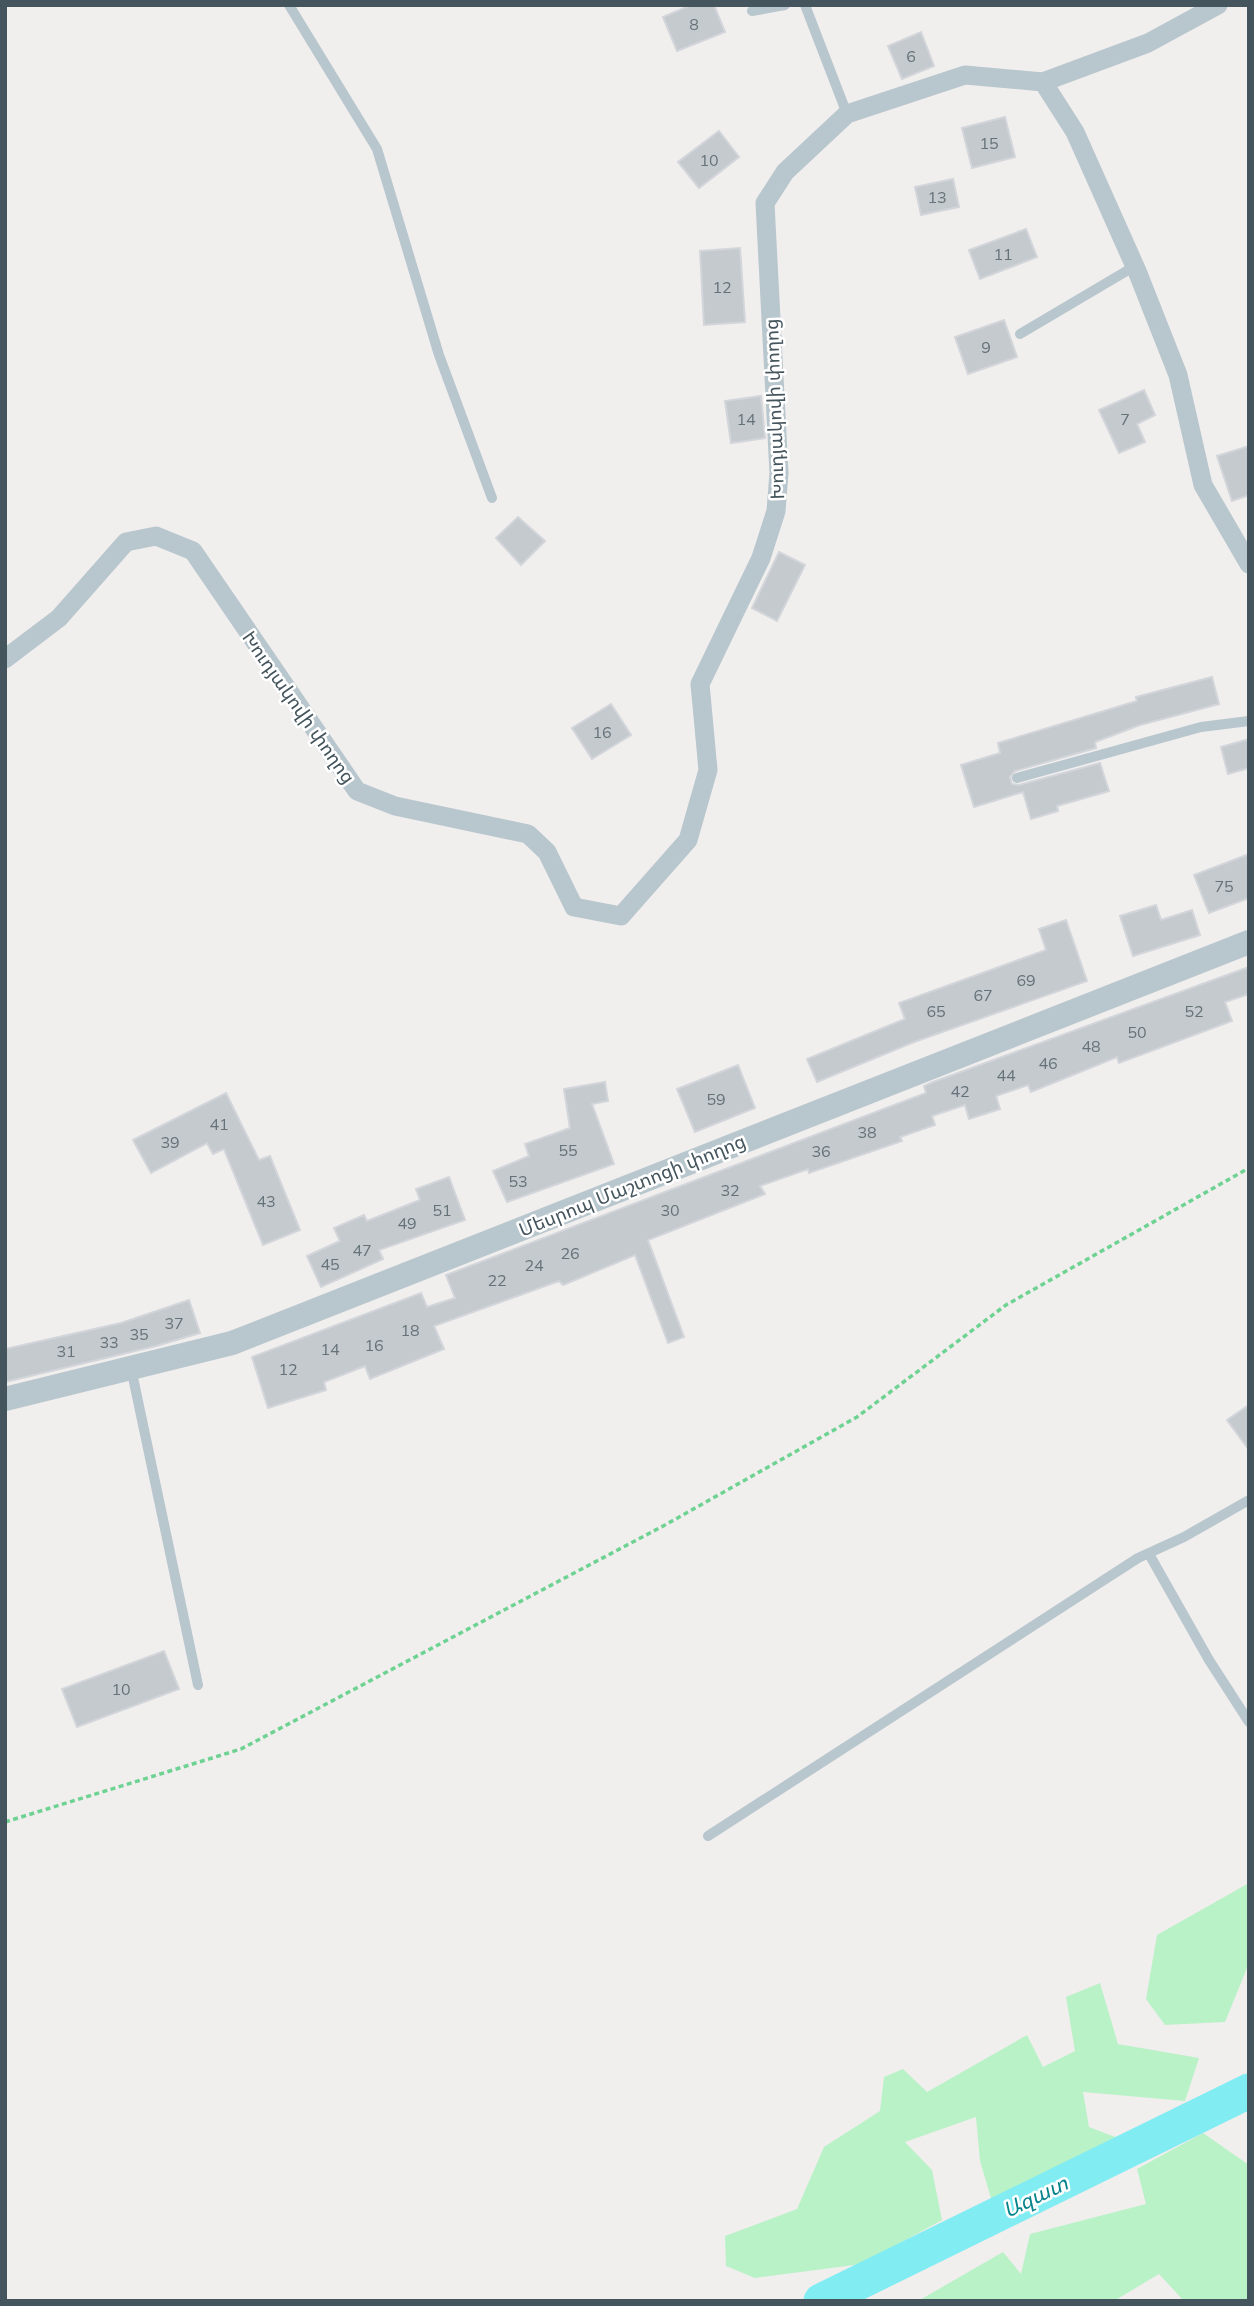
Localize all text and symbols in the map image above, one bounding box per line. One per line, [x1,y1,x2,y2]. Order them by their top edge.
house number: 8 [689,14,699,34]
house number: 6 [906,46,916,66]
house number: 15 [979,133,999,153]
house number: 10 [699,150,719,170]
house number: 13 [927,187,947,207]
house number: 11 [993,244,1013,264]
house number: 12 [712,277,732,297]
street label: Խուդյակովի փողոց [759,318,789,500]
house number: 9 [981,337,991,357]
house number: 14 [736,409,756,429]
house number: 7 [1120,409,1130,429]
street label: Խուդյակովի փողոց [237,626,361,788]
house number: 16 [592,722,612,742]
house number: 75 [1214,876,1234,896]
house number: 69 [1016,970,1036,990]
house number: 67 [973,985,993,1005]
house number: 65 [926,1001,946,1021]
house number: 52 [1184,1001,1204,1021]
house number: 50 [1127,1022,1147,1042]
house number: 48 [1081,1036,1101,1056]
house number: 46 [1038,1053,1058,1073]
house number: 44 [996,1065,1016,1085]
house number: 42 [950,1081,970,1101]
house number: 59 [706,1089,726,1109]
house number: 41 [209,1114,229,1134]
house number: 38 [857,1122,877,1142]
street label: Մեսրոպ Մաշտոցի փողոց [515,1128,749,1242]
house number: 39 [160,1132,180,1152]
house number: 55 [558,1140,578,1160]
house number: 36 [811,1141,831,1161]
house number: 53 [508,1171,528,1191]
house number: 32 [720,1180,740,1200]
house number: 43 [256,1191,276,1211]
house number: 51 [432,1200,452,1220]
house number: 30 [660,1200,680,1220]
house number: 49 [397,1213,417,1233]
house number: 47 [352,1240,372,1260]
house number: 26 [560,1243,580,1263]
house number: 45 [320,1254,340,1274]
house number: 24 [524,1255,544,1275]
house number: 22 [487,1270,507,1290]
house number: 37 [164,1313,184,1333]
house number: 18 [400,1320,420,1340]
house number: 35 [129,1324,149,1344]
house number: 33 [99,1332,119,1352]
house number: 16 [364,1335,384,1355]
house number: 14 [320,1339,340,1359]
house number: 31 [56,1341,76,1361]
house number: 12 [278,1359,298,1379]
house number: 10 [111,1679,131,1699]
water label: Ազատ [998,2169,1072,2223]

